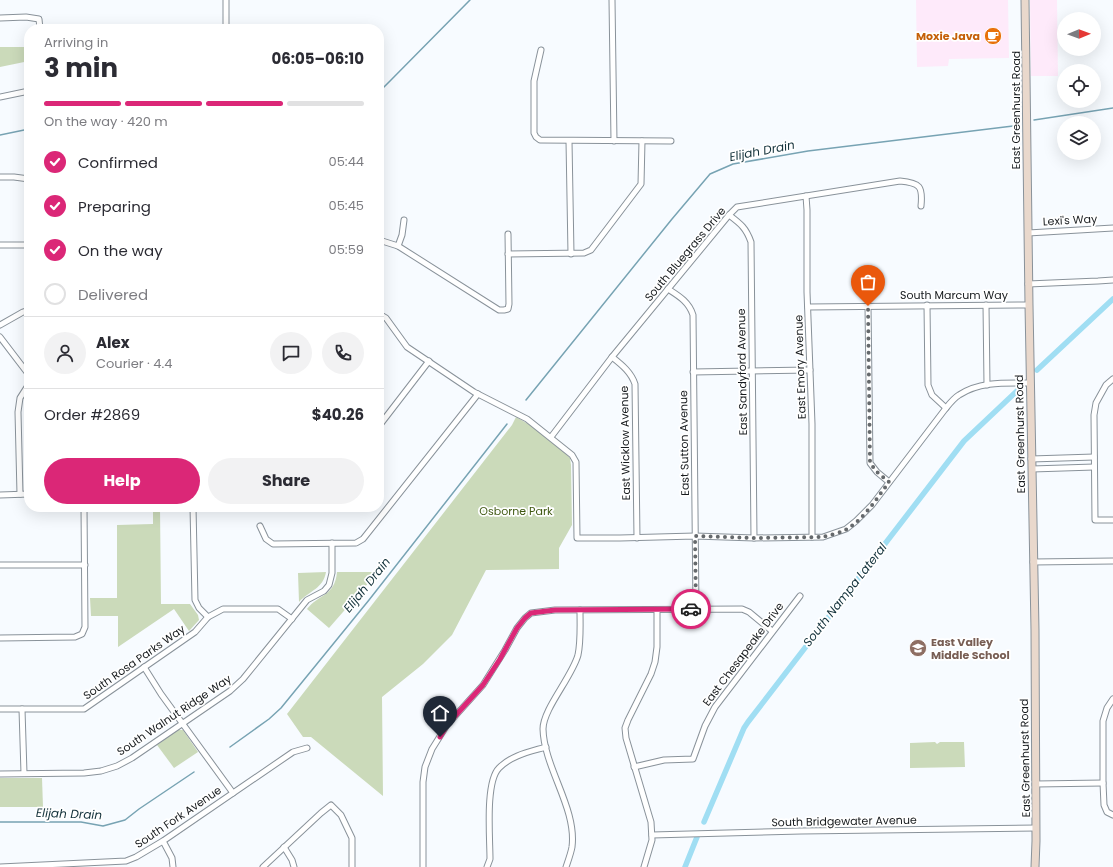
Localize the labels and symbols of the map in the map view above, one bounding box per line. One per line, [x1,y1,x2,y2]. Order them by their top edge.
north arrow [1057,12,1101,56]
cafe icon: Moxie Java [983,26,1003,46]
place label: Moxie Java [916,28,980,44]
street label: East Greenhurst Road [1008,51,1024,169]
water label: Elijah Drain [728,136,796,165]
street label: South Bluegrass Drive [641,203,729,305]
street label: Lexi's Way [1042,211,1098,229]
pin [851,265,885,306]
street label: South Marcum Way [900,287,1009,303]
street label: East Sandyford Avenue [733,308,751,436]
street label: East Emory Avenue [790,314,810,419]
street label: East Greenhurst Road [1011,375,1029,493]
street label: East Wicklow Avenue [616,385,634,500]
street label: East Sutton Avenue [675,390,693,496]
park label: Osborne Park [479,503,553,519]
water label: South Nampa Lateral [799,539,891,650]
water label: Elijah Drain [339,554,394,616]
courier [671,589,711,629]
street label: East Chesapeake Drive [699,599,787,709]
street label: South Rosa Parks Way [80,620,189,703]
place label: East Valley Middle School [931,634,1010,663]
school or university icon: East Valley Middle School [908,638,928,658]
street label: South Walnut Ridge Way [114,670,235,759]
pin [423,696,457,737]
street label: East Greenhurst Road [1016,699,1034,817]
street label: South Fork Avenue [132,782,225,852]
water label: Elijah Drain [36,804,102,823]
street label: South Bridgewater Avenue [771,812,917,830]

